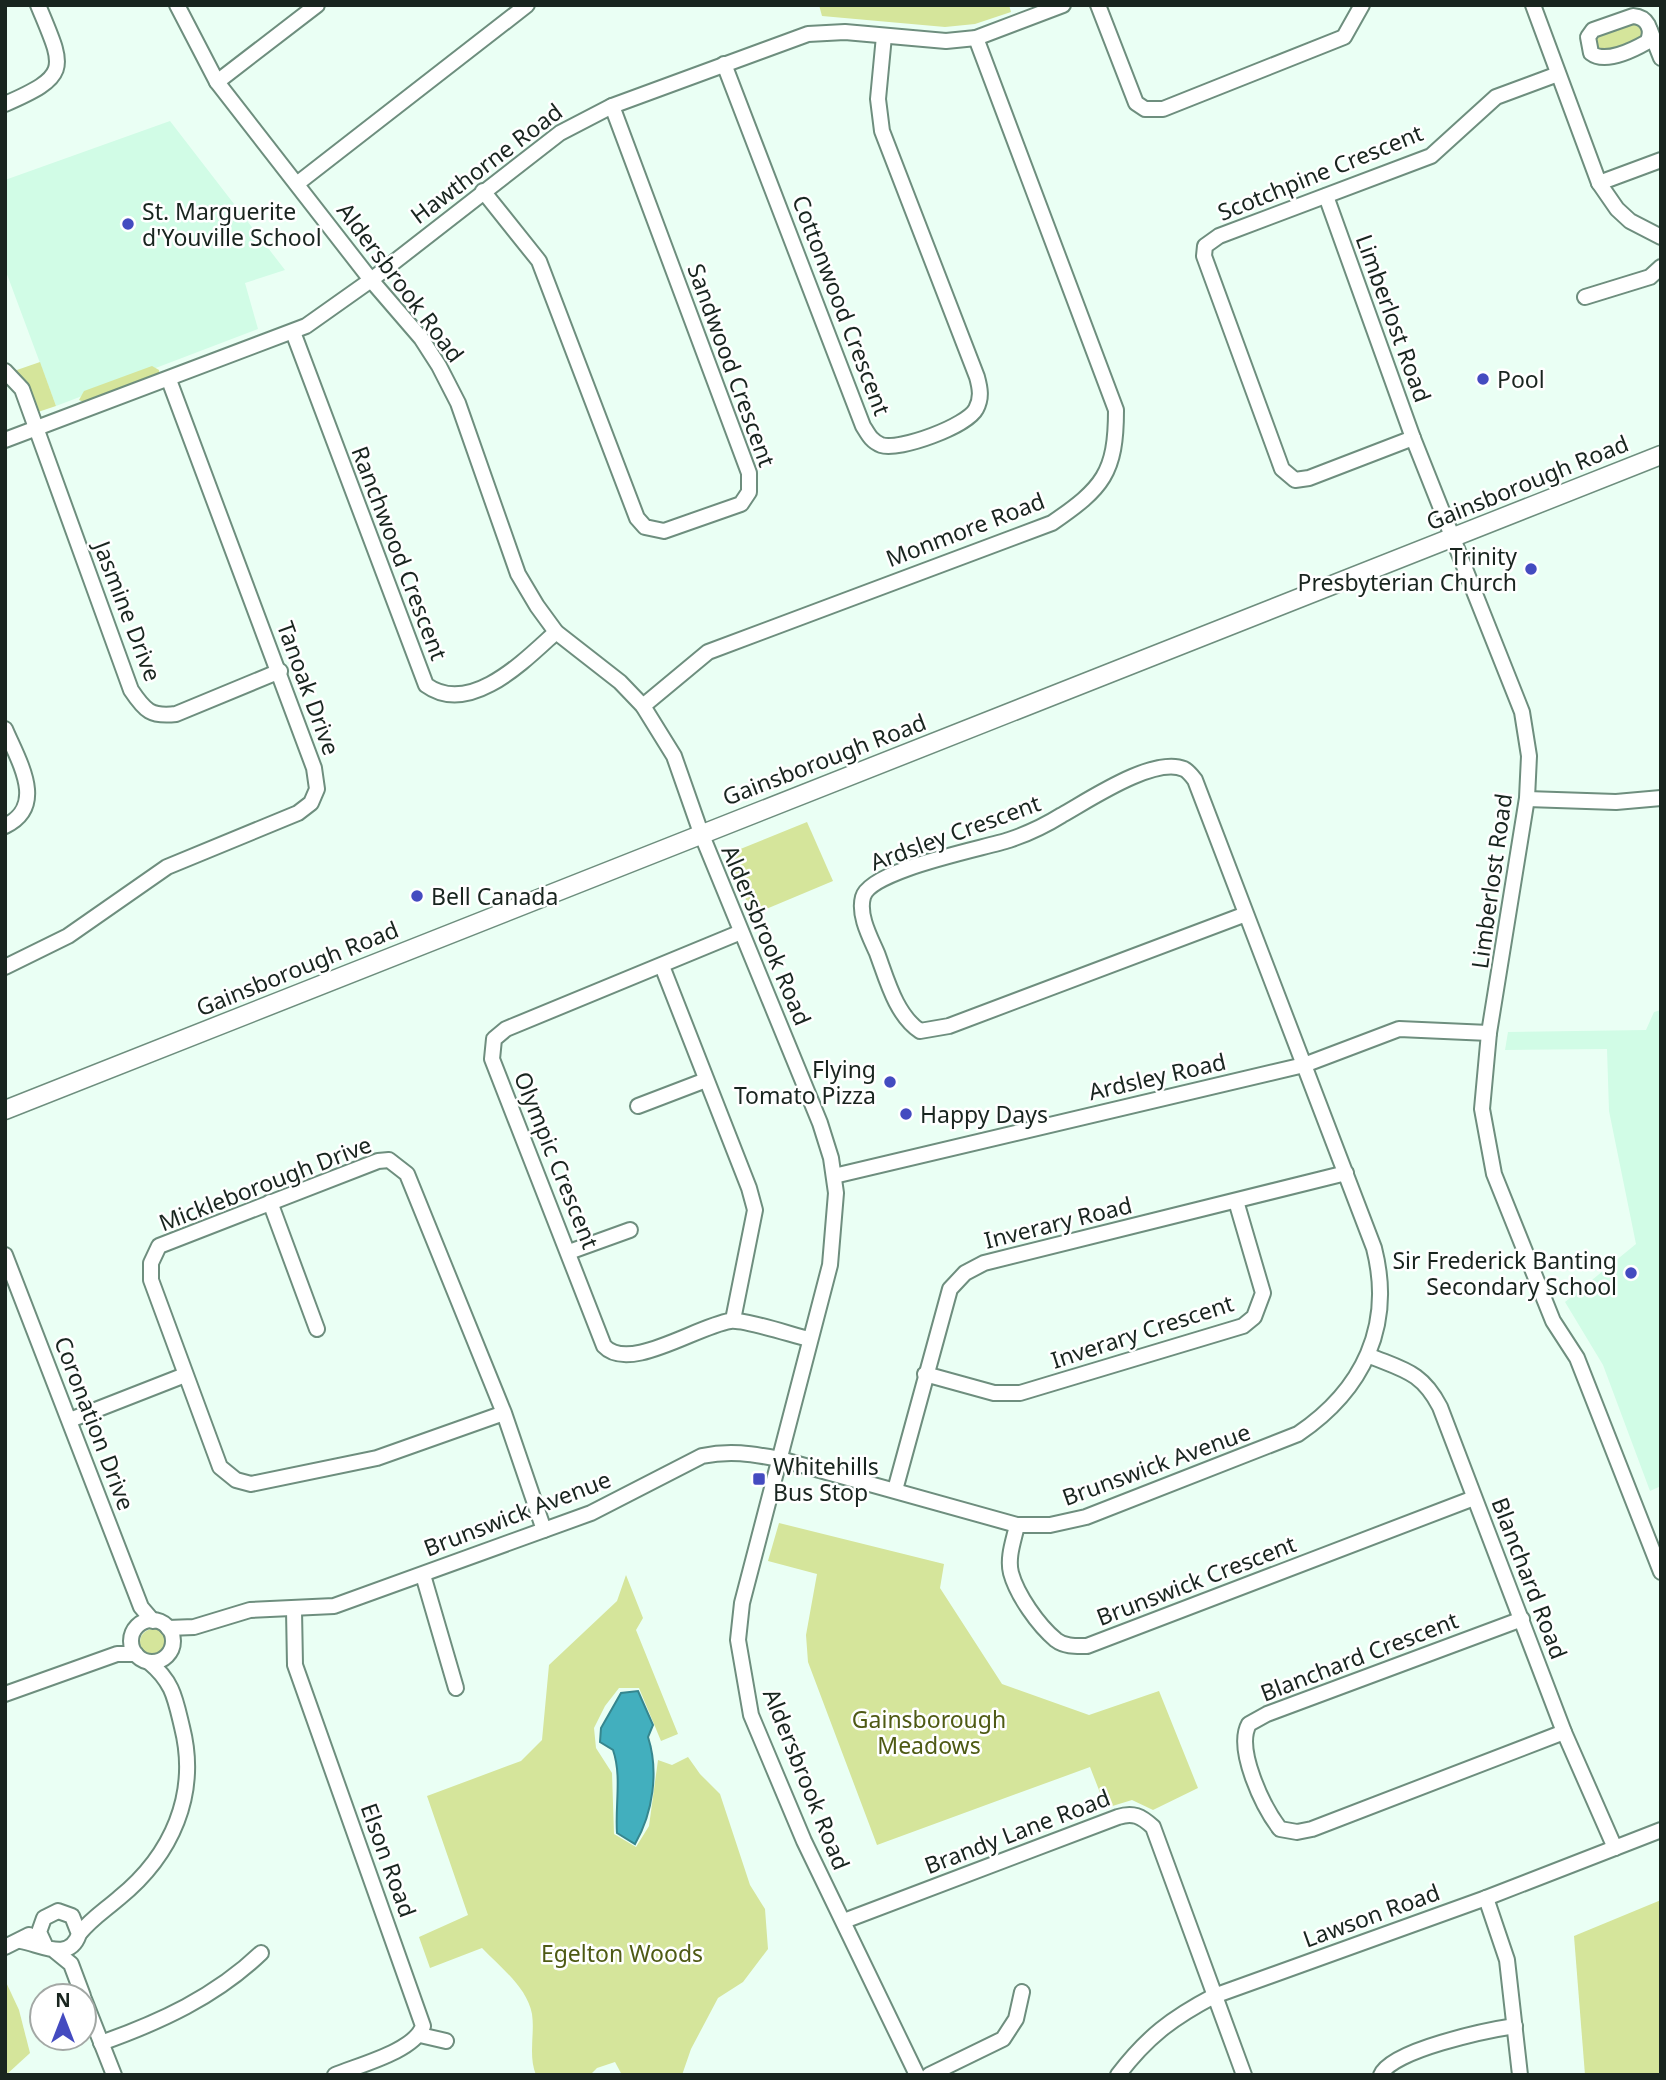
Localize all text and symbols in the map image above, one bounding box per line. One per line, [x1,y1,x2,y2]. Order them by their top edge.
street label: Hawthorne Road [404,95,568,231]
street label: Scotchpine Crescent [1213,116,1427,228]
street label: Cottonwood Crescent [785,190,899,420]
place label: St. Marguerite d'Youville School [142,195,322,253]
street label: Aldersbrook Road [330,195,472,369]
marker: St. Marguerite d'Youville School [120,216,136,232]
street label: Limberlost Road [1349,230,1439,406]
street label: Sandwood Crescent [680,259,784,471]
place label: Pool [1497,363,1545,395]
marker: Pool [1475,371,1491,387]
street label: Gainsborough Road [1421,427,1633,537]
street label: Ranchwood Crescent [344,441,456,665]
street label: Monmore Road [881,484,1049,574]
street label: Jasmine Drive [86,534,169,686]
place label: Trinity Presbyterian Church [1298,540,1517,598]
marker: Trinity Presbyterian Church [1523,561,1539,577]
street label: Tanoak Drive [270,617,348,759]
street label: Gainsborough Road [718,705,930,813]
street label: Ardsley Crescent [865,786,1045,878]
street label: Limberlost Road [1463,791,1519,971]
street label: Aldersbrook Road [715,840,819,1030]
place label: Bell Canada [431,880,558,912]
marker: Bell Canada [409,888,425,904]
street label: Gainsborough Road [191,913,403,1023]
street label: Ardsley Road [1085,1045,1229,1107]
place label: Flying Tomato Pizza [734,1053,876,1111]
street label: Olympic Crescent [507,1067,607,1253]
marker: Flying Tomato Pizza [882,1074,898,1090]
place label: Happy Days [920,1098,1048,1130]
marker: Happy Days [898,1106,914,1122]
street label: Mickleborough Drive [154,1128,376,1238]
street label: Inverary Road [981,1188,1135,1256]
place label: Sir Frederick Banting Secondary School [1392,1244,1617,1302]
marker: Sir Frederick Banting Secondary School [1623,1265,1639,1281]
street label: Inverary Crescent [1047,1286,1237,1376]
street label: Coronation Drive [47,1331,143,1515]
street label: Brunswick Avenue [1058,1415,1254,1513]
place label: Whitehills Bus Stop [773,1450,879,1508]
street label: Brunswick Avenue [419,1463,615,1563]
marker: Whitehills Bus Stop [751,1471,767,1487]
street label: Blanchard Road [1484,1493,1576,1663]
street label: Brunswick Crescent [1092,1527,1300,1633]
street label: Blanchard Crescent [1256,1604,1462,1708]
street label: Aldersbrook Road [756,1684,858,1874]
park label: Gainsborough Meadows [852,1703,1006,1761]
street label: Brandy Lane Road [920,1781,1114,1881]
street label: Elson Road [354,1799,424,1921]
street label: Lawson Road [1298,1875,1444,1955]
park label: Egelton Woods [541,1937,703,1969]
north arrow [28,1982,98,2052]
text: N [55,1987,71,2013]

